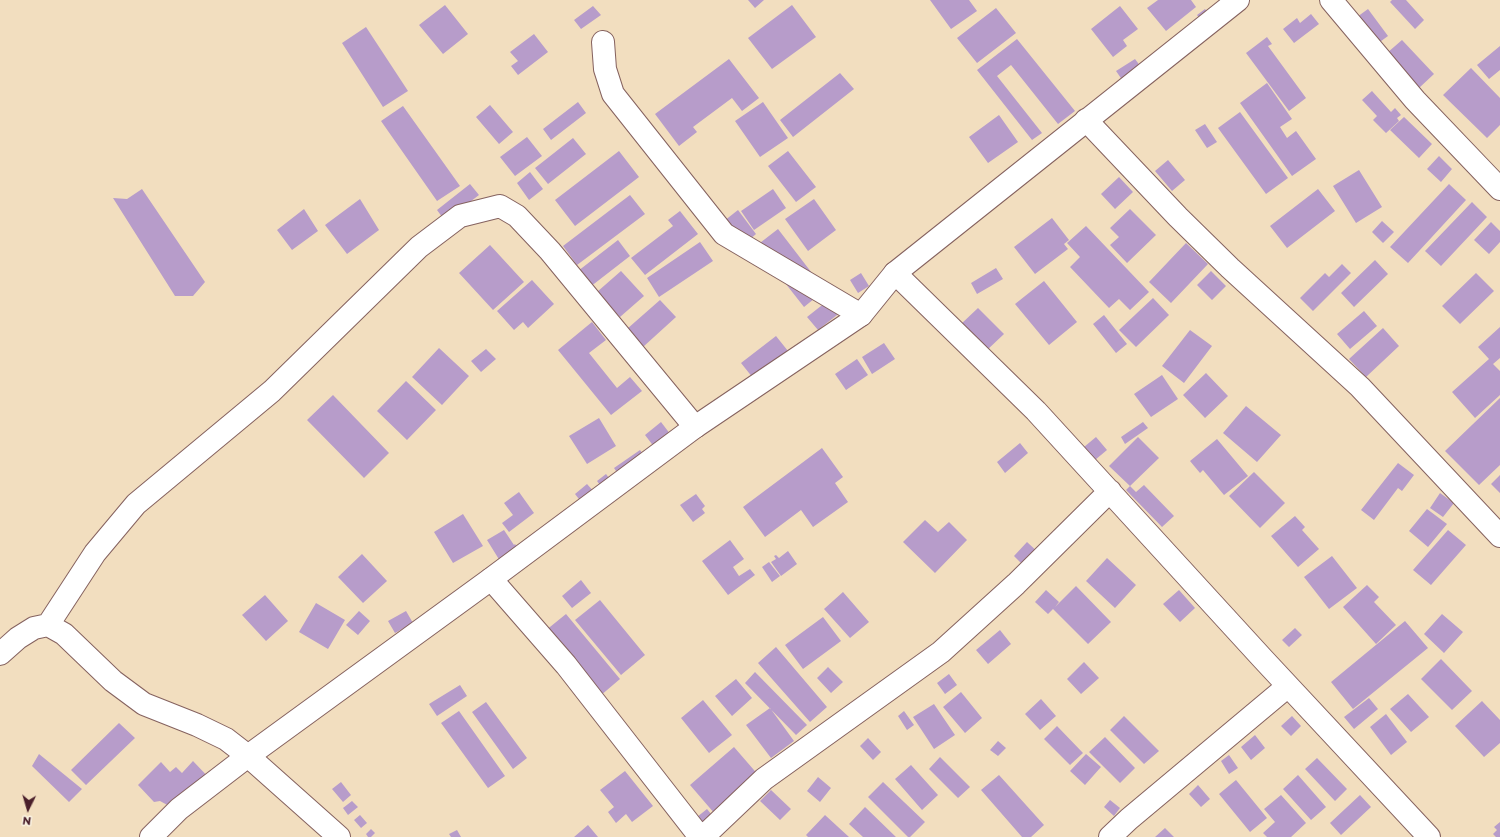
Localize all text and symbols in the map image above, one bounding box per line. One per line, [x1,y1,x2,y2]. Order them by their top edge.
north arrow [8,789,48,829]
text: N [22,813,32,830]

